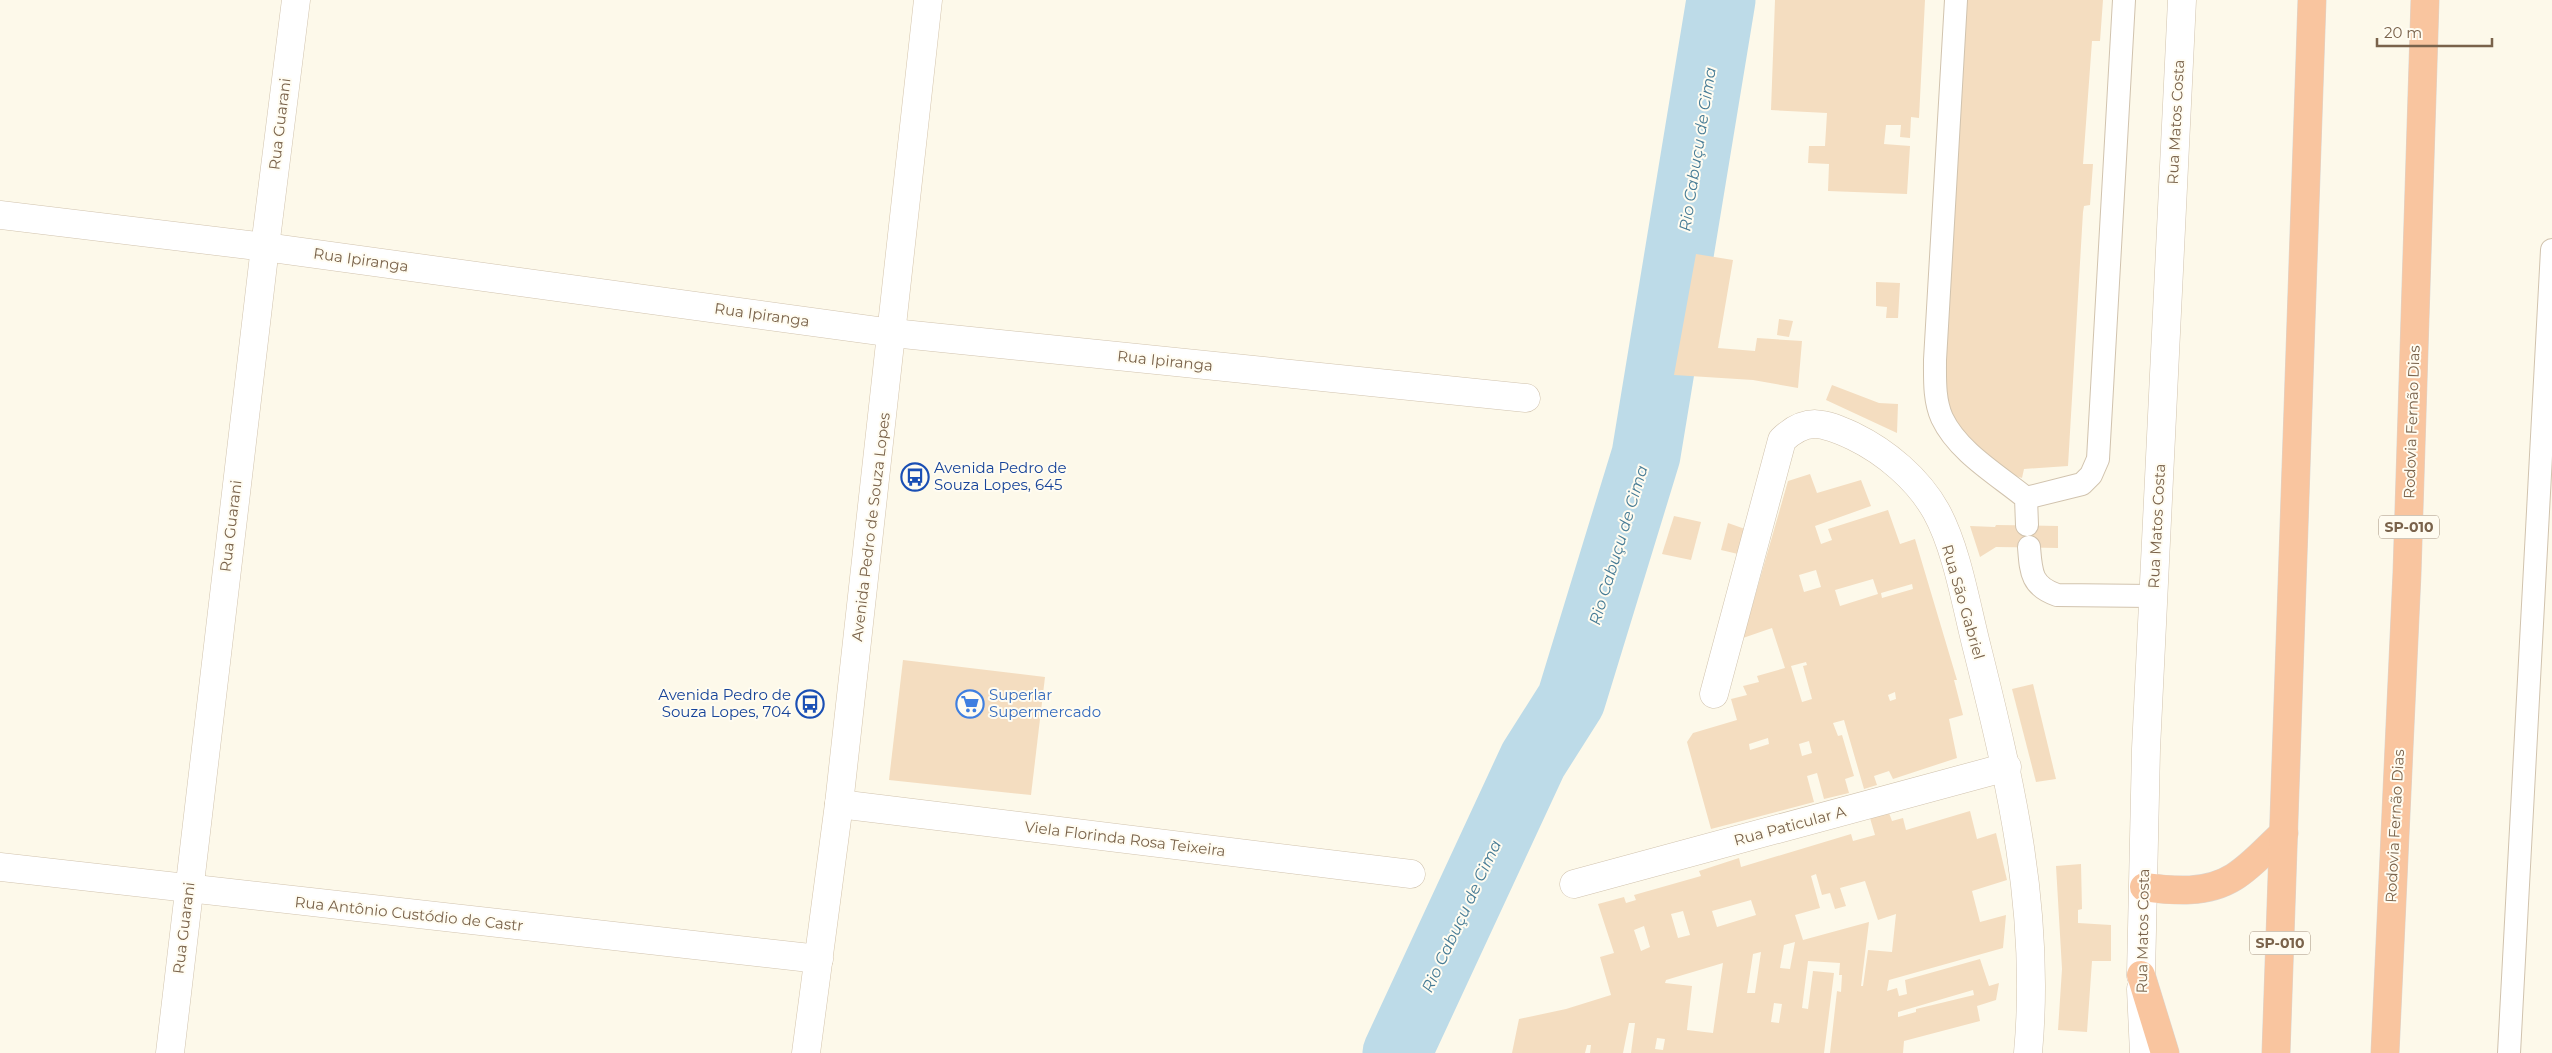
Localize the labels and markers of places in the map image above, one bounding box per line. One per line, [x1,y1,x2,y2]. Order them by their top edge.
place label: Avenida Pedro de Souza Lopes, 645 [934,458,1067,494]
bus stop icon: Avenida Pedro de Souza Lopes, 645 [900,462,930,492]
place label: Avenida Pedro de Souza Lopes, 704 [658,685,791,721]
place label: Superlar Supermercado [989,685,1101,721]
bus stop icon: Avenida Pedro de Souza Lopes, 704 [795,689,825,719]
supermarket icon: Superlar Supermercado [955,689,985,719]

